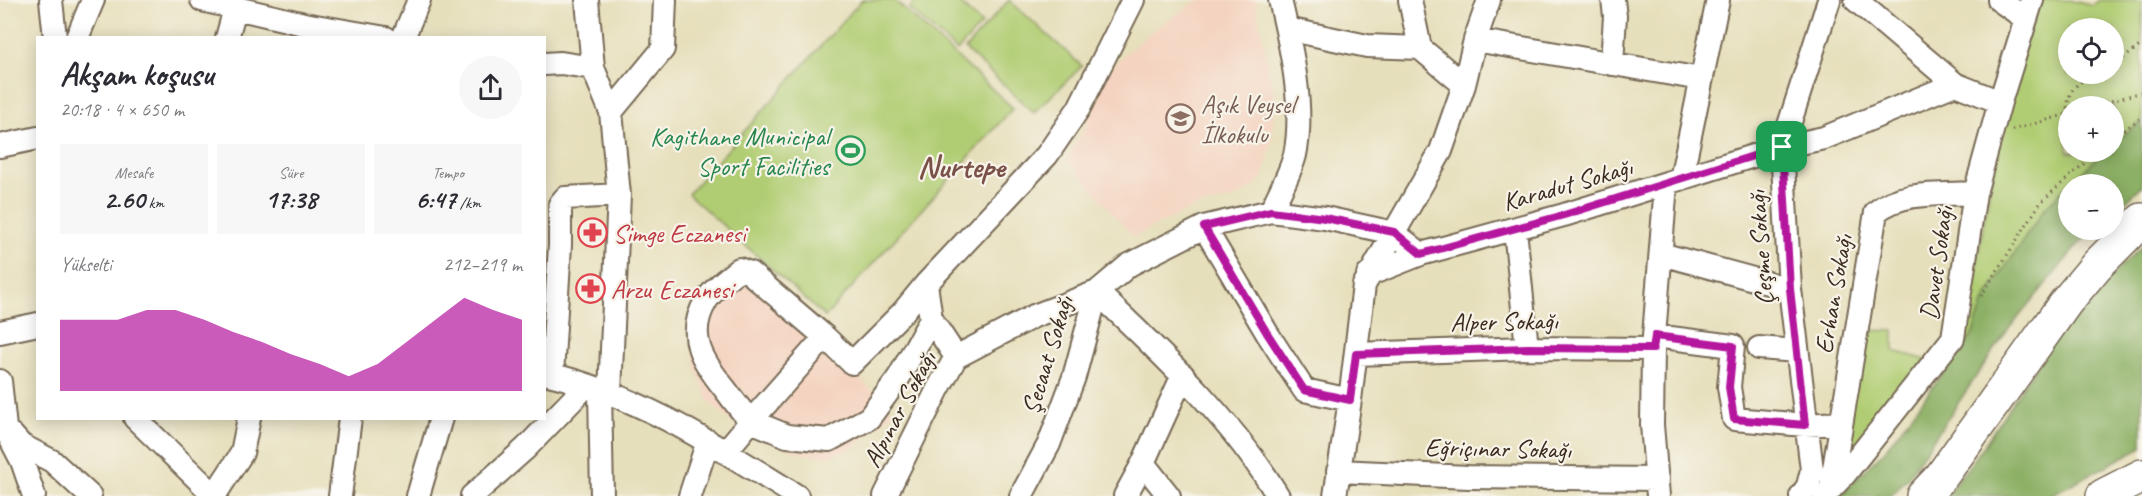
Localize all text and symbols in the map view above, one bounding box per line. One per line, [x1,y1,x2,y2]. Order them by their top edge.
map controls [2058,18,2124,240]
button: locate [2058,18,2124,84]
text: Akşam koşusu [60,53,213,95]
button: share [459,56,522,119]
place label: Aşık Veysel İlkokulu [1201,88,1299,151]
button: + [2058,96,2124,162]
text: 20:18 · 4 × 650 m [60,97,184,122]
school or university icon: Aşık Veysel İlkokulu [1164,103,1196,135]
place label: Kagithane Municipal Sport Facilities [650,120,834,183]
pin [1756,121,1807,172]
icon: arrive [1765,130,1798,163]
sports icon: Kagithane Municipal Sport Facilities [834,135,866,167]
district label: Nurtepe [917,146,1007,187]
street label: Karadut Sokağı [1498,150,1637,219]
text: Mesafe [115,163,153,183]
text: Süre [279,163,303,183]
text: Tempo [432,163,464,183]
button: − [2058,174,2124,240]
text: 2.60 [104,183,145,216]
text: 17:38 [265,183,317,216]
text: 6:47 [415,183,456,216]
street label: Çeşme Sokağı [1740,188,1781,307]
text: km [145,193,164,213]
text: /km [456,193,481,213]
street label: Davet Sokağı [1912,203,1961,322]
pharmacy icon: Simge Eczanesi [576,217,608,249]
place label: Simge Eczanesi [613,217,749,250]
street label: Erhan Sokağı [1807,231,1860,356]
text: Yükselti [60,252,112,277]
text: 212–219 m [443,252,522,277]
pharmacy icon: Arzu Eczanesi [574,273,606,305]
place label: Arzu Eczanesi [611,273,737,306]
street label: Şecaat Sokağı [1014,291,1081,418]
street label: Alper Sokağı [1450,304,1559,339]
street label: Alpınar Sokağı [855,344,944,473]
street label: Eğriçınar Sokağı [1425,431,1573,466]

